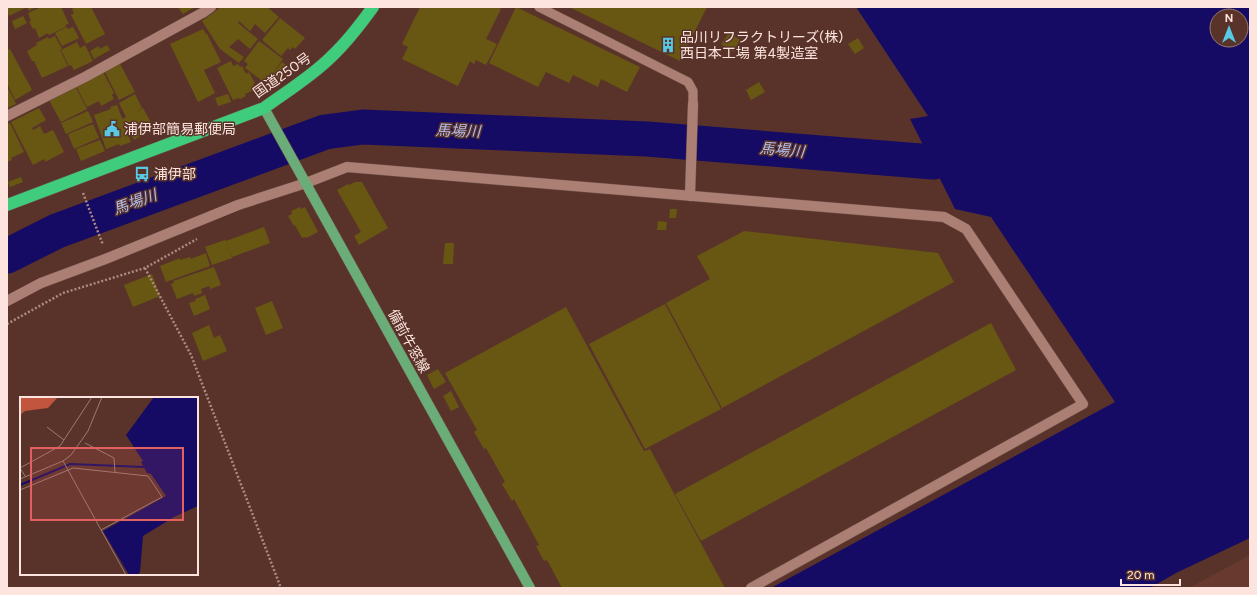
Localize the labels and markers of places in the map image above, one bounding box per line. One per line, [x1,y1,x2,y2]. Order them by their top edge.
place label: 品川リフラクトリーズ(株) 西日本工場 第4製造室 [680,29,843,62]
building icon: 品川リフラクトリーズ(株) 西日本工場 第4製造室 [659,36,677,54]
public building icon: 浦伊部簡易郵便局 [103,120,121,138]
place label: 浦伊部簡易郵便局 [124,121,236,138]
bus stop icon: 浦伊部 [133,165,151,183]
place label: 浦伊部 [154,166,196,183]

